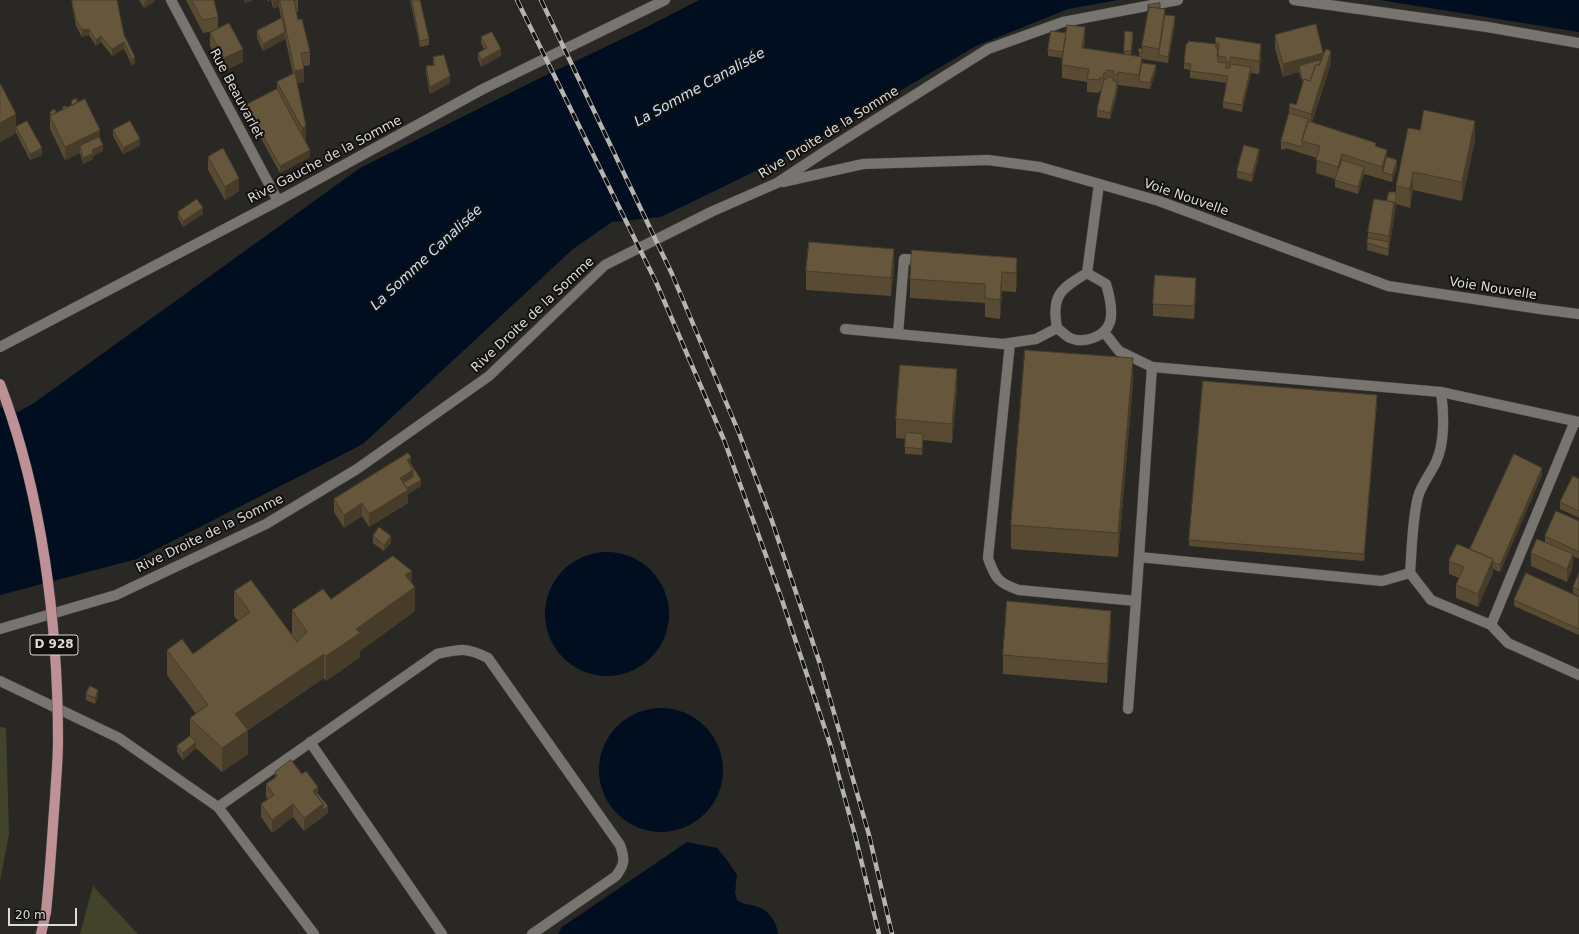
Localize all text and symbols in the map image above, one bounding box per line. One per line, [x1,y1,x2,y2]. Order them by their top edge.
water label: La Somme Canalisée [632,45,768,131]
street label: Rue Beauvarlet [206,46,266,142]
street label: Rive Droite de la Somme [756,83,902,183]
street label: Rive Gauche de la Somme [245,113,405,207]
street label: Voie Nouvelle [1142,176,1230,220]
water label: La Somme Canalisée [368,202,486,314]
street label: Rive Droite de la Somme [468,254,598,376]
street label: Voie Nouvelle [1448,274,1538,304]
street label: Rive Droite de la Somme [134,491,286,577]
road number: D 928 [30,635,78,655]
scale bar [10,900,79,926]
text: 20 m [15,908,46,922]

